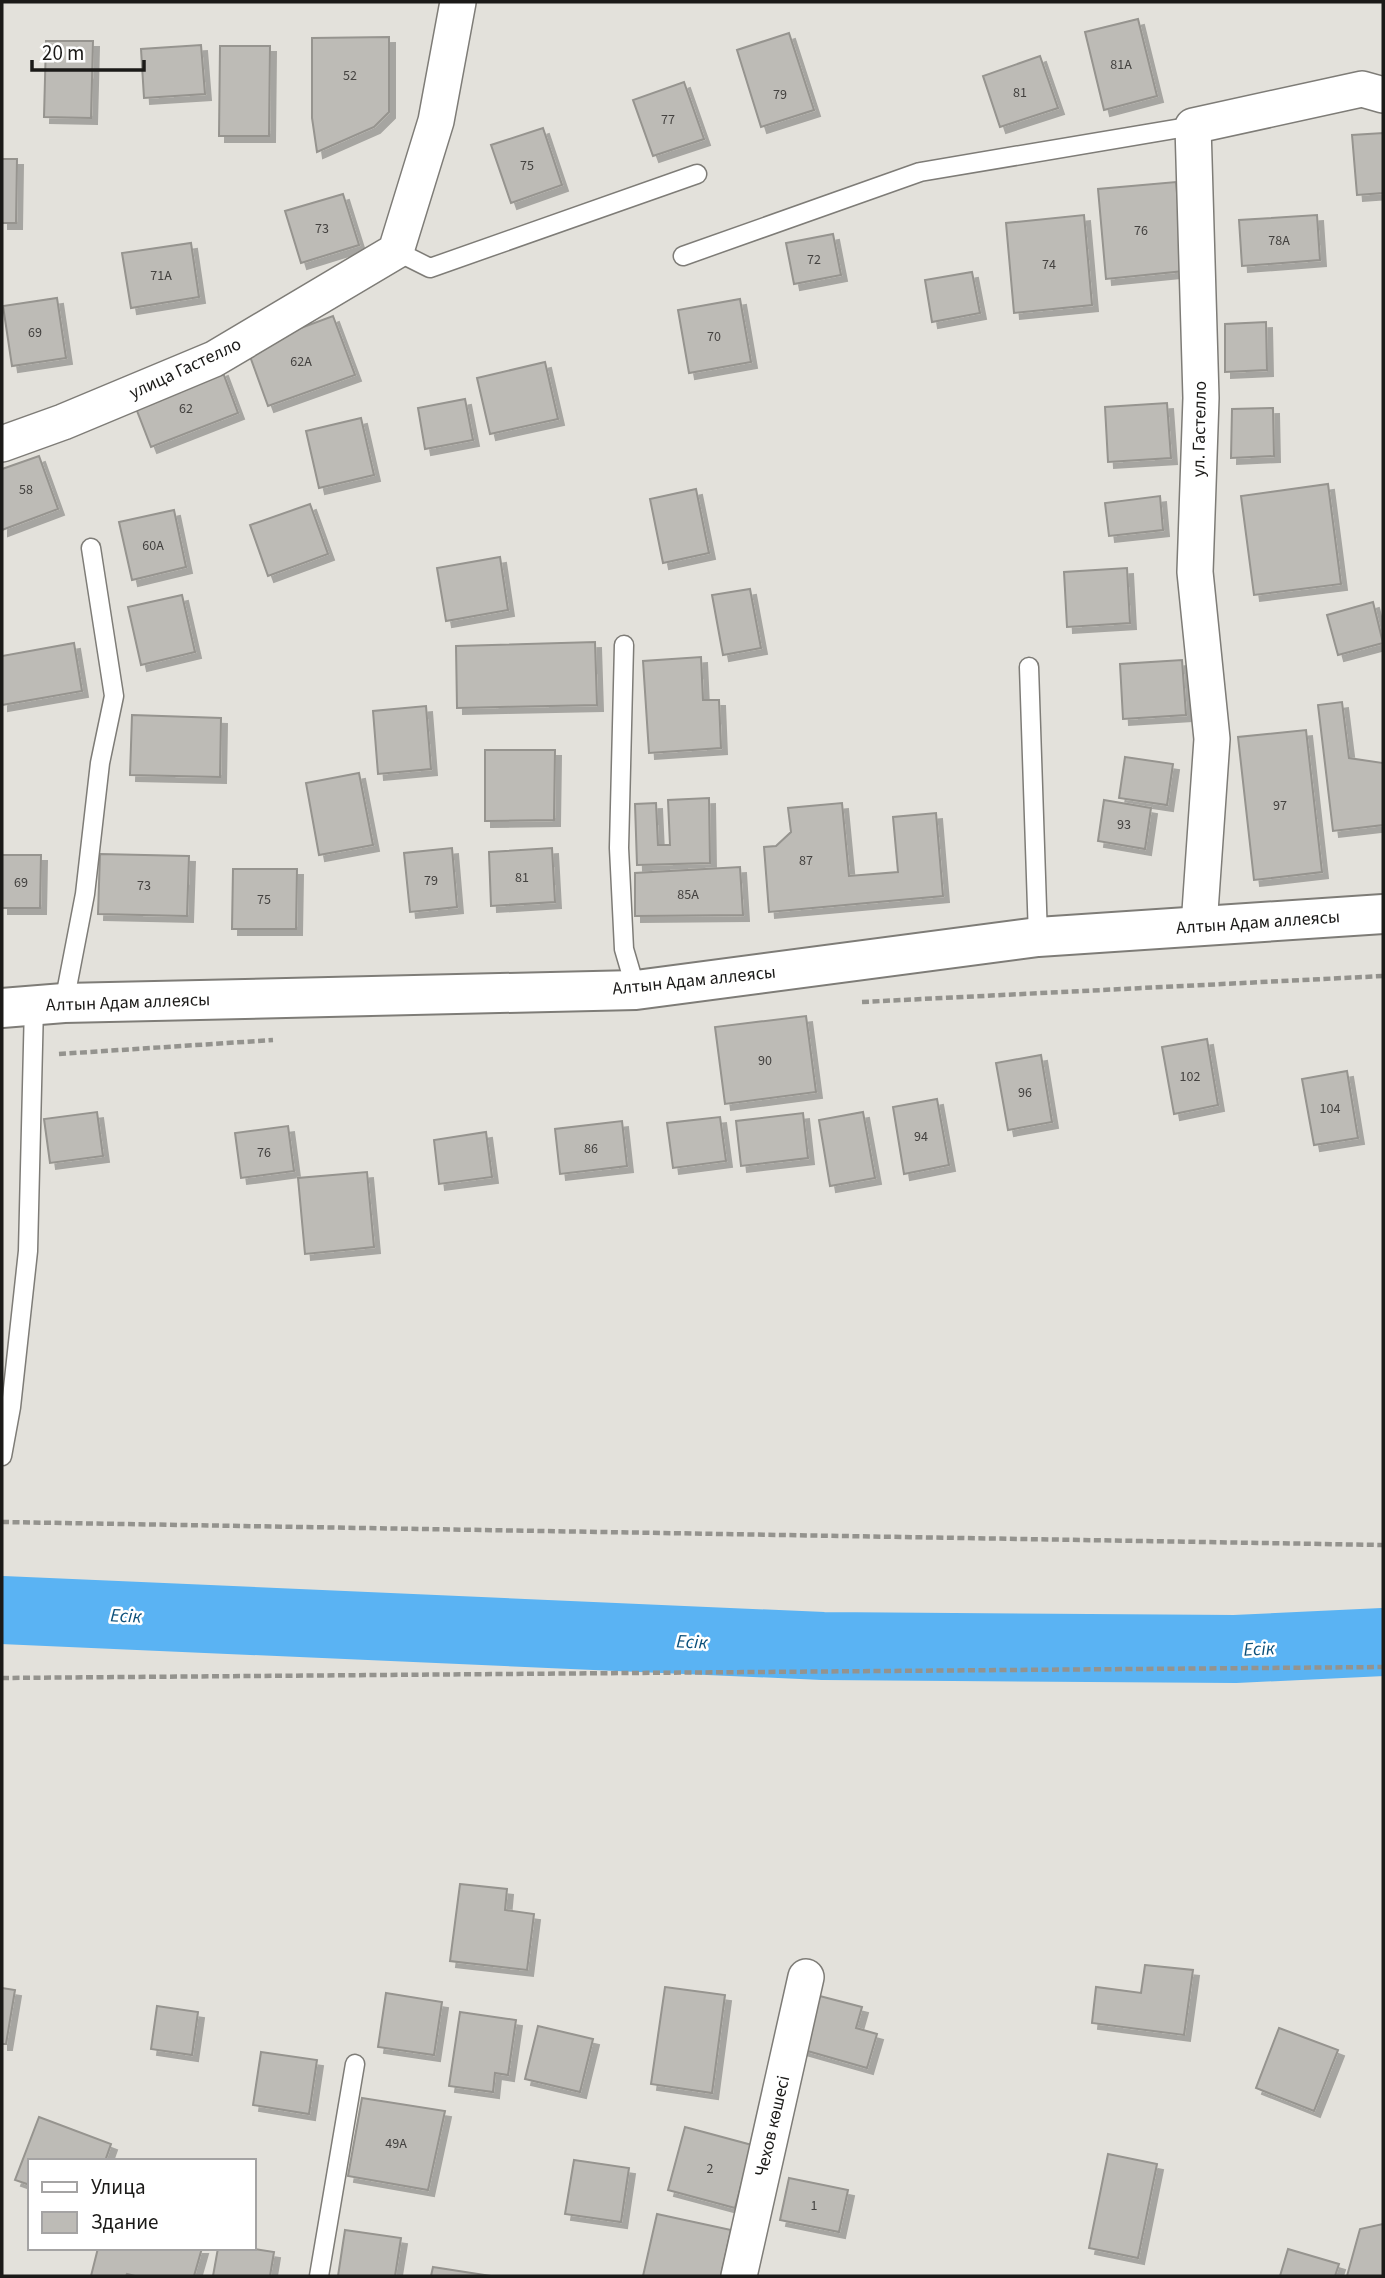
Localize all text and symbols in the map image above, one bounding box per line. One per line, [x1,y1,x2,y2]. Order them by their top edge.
scale bar [32,28,144,72]
text: 20 m [42,38,84,68]
house number: 81А [1110,55,1132,75]
house number: 52 [343,66,357,86]
house number: 81 [1013,83,1027,103]
house number: 79 [773,85,787,105]
house number: 77 [661,110,675,130]
house number: 75 [520,156,534,176]
house number: 73 [315,219,329,239]
house number: 76 [1134,221,1148,241]
house number: 78А [1268,231,1290,251]
house number: 72 [807,250,821,270]
house number: 74 [1042,255,1056,275]
house number: 71А [150,266,172,286]
house number: 69 [28,323,42,343]
house number: 70 [707,327,721,347]
street label: улица Гастелло [125,332,245,405]
house number: 62А [290,352,312,372]
street label: ул. Гастелло [1186,381,1213,477]
house number: 62 [179,399,193,419]
house number: 58 [19,480,33,500]
house number: 60А [142,536,164,556]
house number: 97 [1273,796,1287,816]
house number: 93 [1117,815,1131,835]
house number: 87 [799,851,813,871]
house number: 81 [515,868,529,888]
house number: 79 [424,871,438,891]
house number: 69 [14,873,28,893]
house number: 73 [137,876,151,896]
house number: 85А [677,885,699,905]
house number: 75 [257,890,271,910]
street label: Алтын Адам аллеясы [1175,904,1341,941]
street label: Алтын Адам аллеясы [611,959,777,1002]
street label: Алтын Адам аллеясы [45,987,211,1018]
house number: 90 [758,1051,772,1071]
house number: 102 [1180,1067,1200,1087]
house number: 96 [1018,1083,1032,1103]
house number: 104 [1320,1099,1340,1119]
house number: 94 [914,1127,928,1147]
house number: 86 [584,1139,598,1159]
house number: 76 [257,1143,271,1163]
water label: Есік [110,1602,143,1631]
water label: Есік [676,1628,709,1657]
water label: Есік [1243,1635,1276,1664]
street label: Чехов көшесі [749,2073,796,2179]
house number: 49А [385,2134,407,2154]
legend [28,2159,256,2250]
house number: 2 [707,2159,714,2179]
text: Улица [91,2172,146,2202]
house number: 1 [811,2196,818,2216]
text: Здание [91,2207,159,2237]

